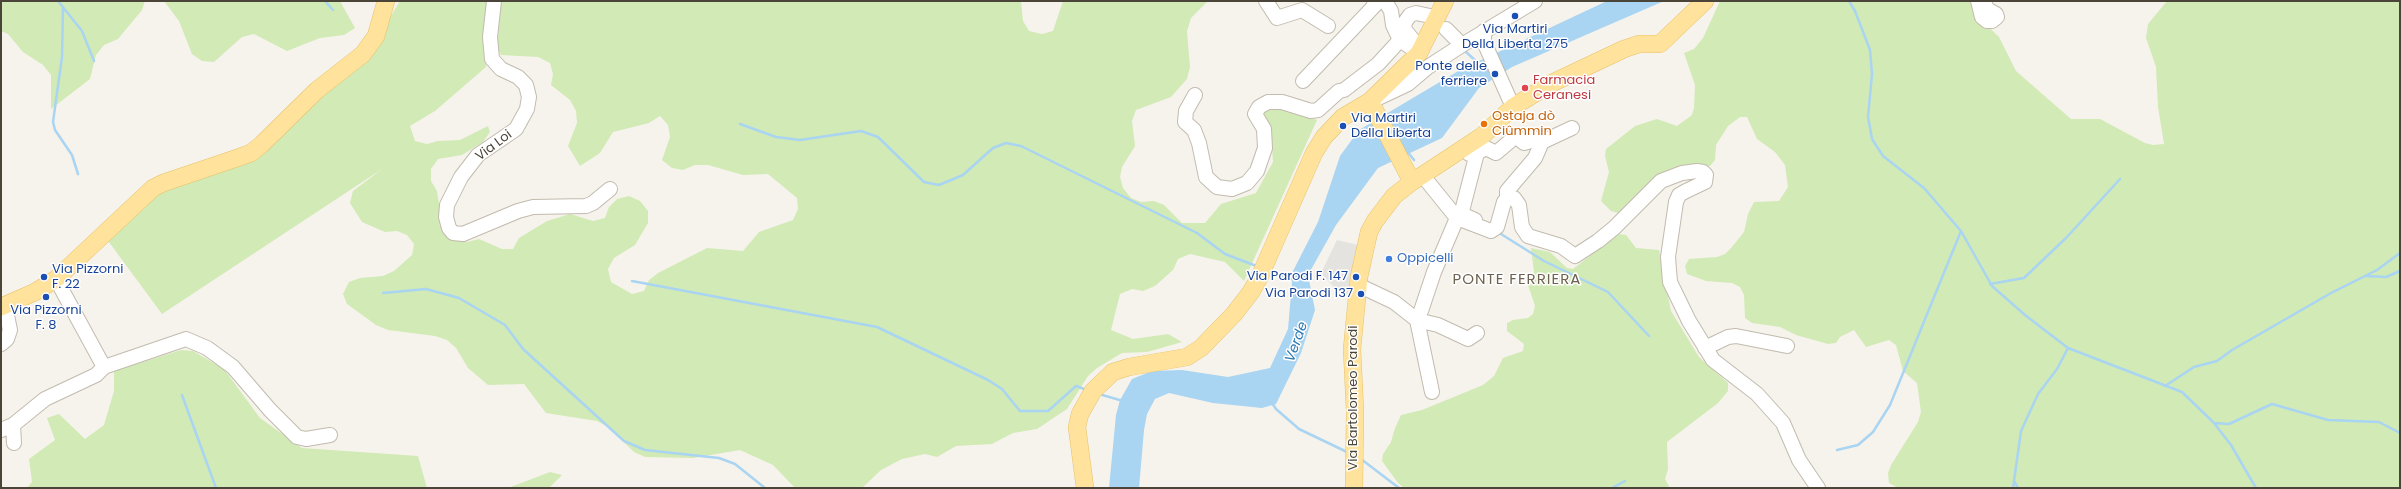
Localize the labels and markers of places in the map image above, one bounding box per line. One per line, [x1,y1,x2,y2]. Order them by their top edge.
marker: Via Martiri Della Liberta 275 [1510,11,1520,21]
place label: Via Martiri Della Liberta 275 [1462,22,1568,53]
place label: Ponte delle ferriere [1415,59,1487,90]
marker: Ponte delle ferriere [1490,69,1500,79]
place label: Farmacia Ceranesi [1533,73,1595,104]
marker: Farmacia Ceranesi [1520,83,1530,93]
place label: Ostaja dò Ciûmmin [1492,109,1555,140]
place label: Via Martiri Della Liberta [1351,111,1431,142]
marker: Ostaja dò Ciûmmin [1479,119,1489,129]
marker: Via Martiri Della Liberta [1338,121,1348,131]
place label: Oppicelli [1397,251,1454,267]
marker: Oppicelli [1384,254,1394,264]
place label: Via Pizzorni F. 22 [52,262,123,293]
place label: Via Parodi F. 147 [1247,269,1348,285]
marker: Via Pizzorni F. 22 [39,272,49,282]
marker: Via Parodi F. 147 [1351,272,1361,282]
place label: Via Parodi 137 [1265,286,1353,302]
marker: Via Parodi 137 [1356,289,1366,299]
marker: Via Pizzorni F. 8 [41,292,51,302]
place label: Via Pizzorni F. 8 [10,303,82,334]

